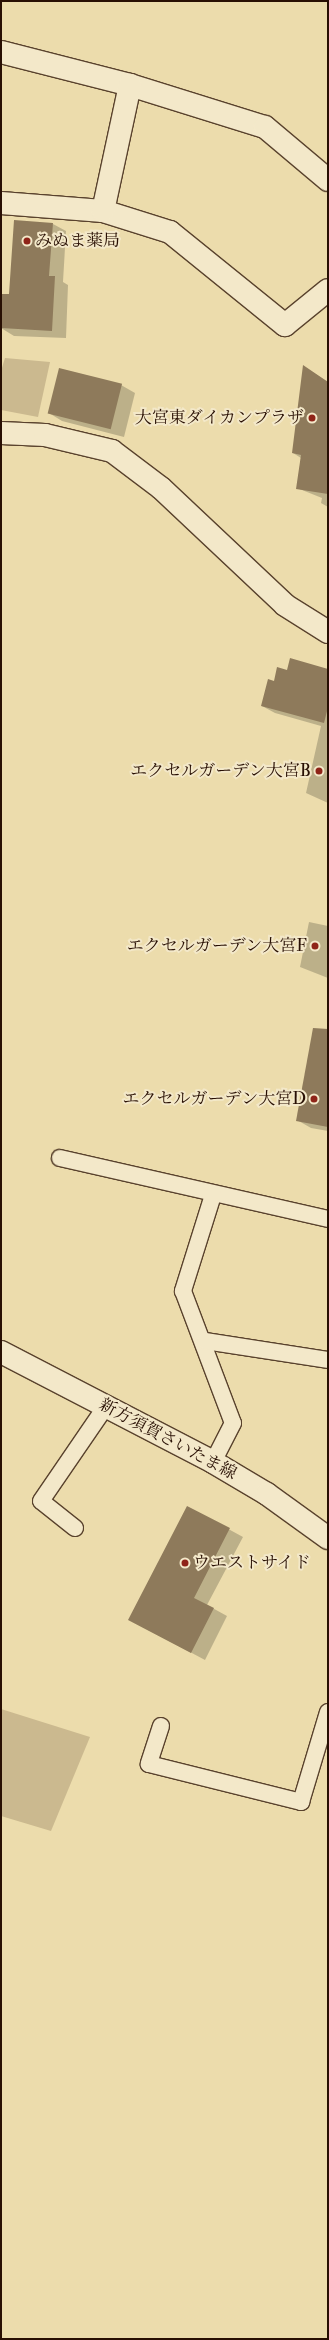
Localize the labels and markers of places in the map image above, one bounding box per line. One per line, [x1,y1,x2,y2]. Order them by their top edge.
place label: みぬま薬局 [35,231,120,251]
marker: みぬま薬局 [22,236,32,246]
place label: 大宮東ダイカンプラザ [134,408,304,428]
marker: 大宮東ダイカンプラザ [307,413,317,423]
place label: エクセルガーデン大宮B [130,761,311,781]
marker: エクセルガーデン大宮B [314,766,324,776]
place label: エクセルガーデン大宮F [126,936,307,956]
marker: エクセルガーデン大宮F [310,941,320,951]
place label: エクセルガーデン大宮D [122,1089,306,1109]
marker: エクセルガーデン大宮D [309,1094,319,1104]
place label: ウエストサイド [193,1553,312,1573]
marker: ウエストサイド [180,1558,190,1568]

